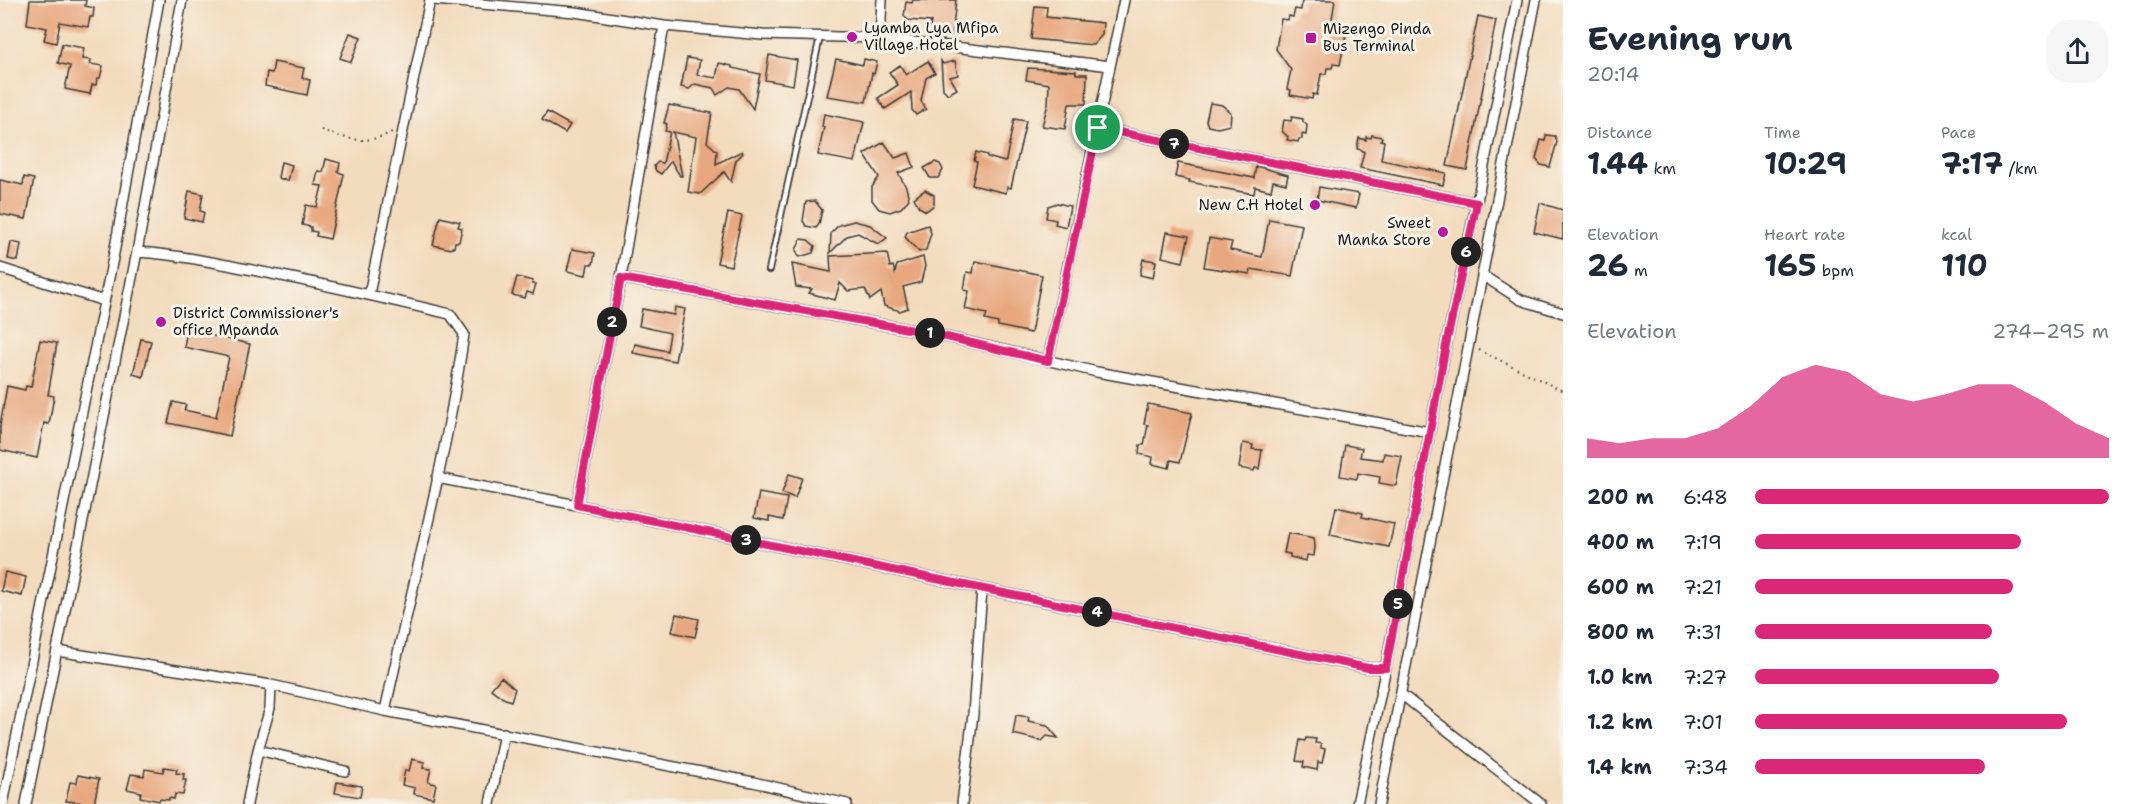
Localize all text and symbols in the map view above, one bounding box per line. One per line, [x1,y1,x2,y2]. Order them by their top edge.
text: Evening run [1587,16,1793,61]
place label: Lyamba Lya Mfipa Village Hotel [864,18,999,55]
place label: Mizengo Pinda Bus Terminal [1323,19,1432,56]
button: share [2046,20,2109,83]
marker: Lyamba Lya Mfipa Village Hotel [845,30,859,44]
marker: Mizengo Pinda Bus Terminal [1304,31,1318,45]
text: 20:14 [1587,61,1640,87]
pin [1072,102,1123,153]
icon: arrive [1081,111,1114,144]
text: Distance [1587,122,1653,143]
text: Time [1764,122,1801,143]
text: Pace [1941,122,1976,143]
pin: 7 [1159,129,1189,159]
text: 7 [1168,133,1180,154]
text: 1.44 [1587,143,1648,184]
text: 10:29 [1764,143,1847,184]
text: 7:17 [1941,143,2003,184]
text: km [1648,158,1676,179]
text: /km [2003,158,2037,179]
place label: New C.H Hotel [1199,195,1303,215]
marker: New C.H Hotel [1308,198,1322,212]
place label: Sweet Manka Store [1338,213,1431,250]
text: Elevation [1587,224,1659,245]
text: Heart rate [1764,224,1846,245]
text: kcal [1941,224,1972,245]
marker: Sweet Manka Store [1436,225,1450,239]
pin: 6 [1451,237,1481,267]
text: 6 [1460,241,1472,262]
text: 26 [1587,245,1629,286]
text: 165 [1764,245,1816,286]
text: 110 [1941,245,1988,286]
text: m [1629,260,1648,281]
text: bpm [1816,260,1854,281]
place label: District Commissioner's office Mpanda [173,303,339,340]
pin: 2 [597,307,627,337]
text: 2 [606,311,618,332]
marker: District Commissioner's office Mpanda [154,315,168,329]
pin: 1 [915,318,945,348]
text: Elevation [1587,318,1677,344]
text: 274–295 m [1992,318,2109,344]
text: 1 [926,322,934,343]
text: 200 m [1587,484,1654,510]
text: 6:48 [1683,484,1728,510]
pin: 3 [731,525,761,555]
text: 3 [740,529,752,550]
text: 400 m [1587,529,1654,555]
text: 7:19 [1683,529,1722,555]
text: 600 m [1587,574,1654,600]
text: 7:21 [1683,574,1722,600]
pin: 5 [1383,589,1413,619]
text: 5 [1393,593,1403,614]
pin: 4 [1082,597,1112,627]
text: 4 [1091,601,1103,622]
text: 800 m [1587,619,1654,645]
text: 7:31 [1683,619,1722,645]
text: 1.0 km [1587,664,1652,690]
text: 7:27 [1683,664,1727,690]
text: 1.2 km [1587,709,1653,735]
text: 7:01 [1683,709,1723,735]
text: 1.4 km [1587,754,1652,780]
text: 7:34 [1683,754,1728,780]

